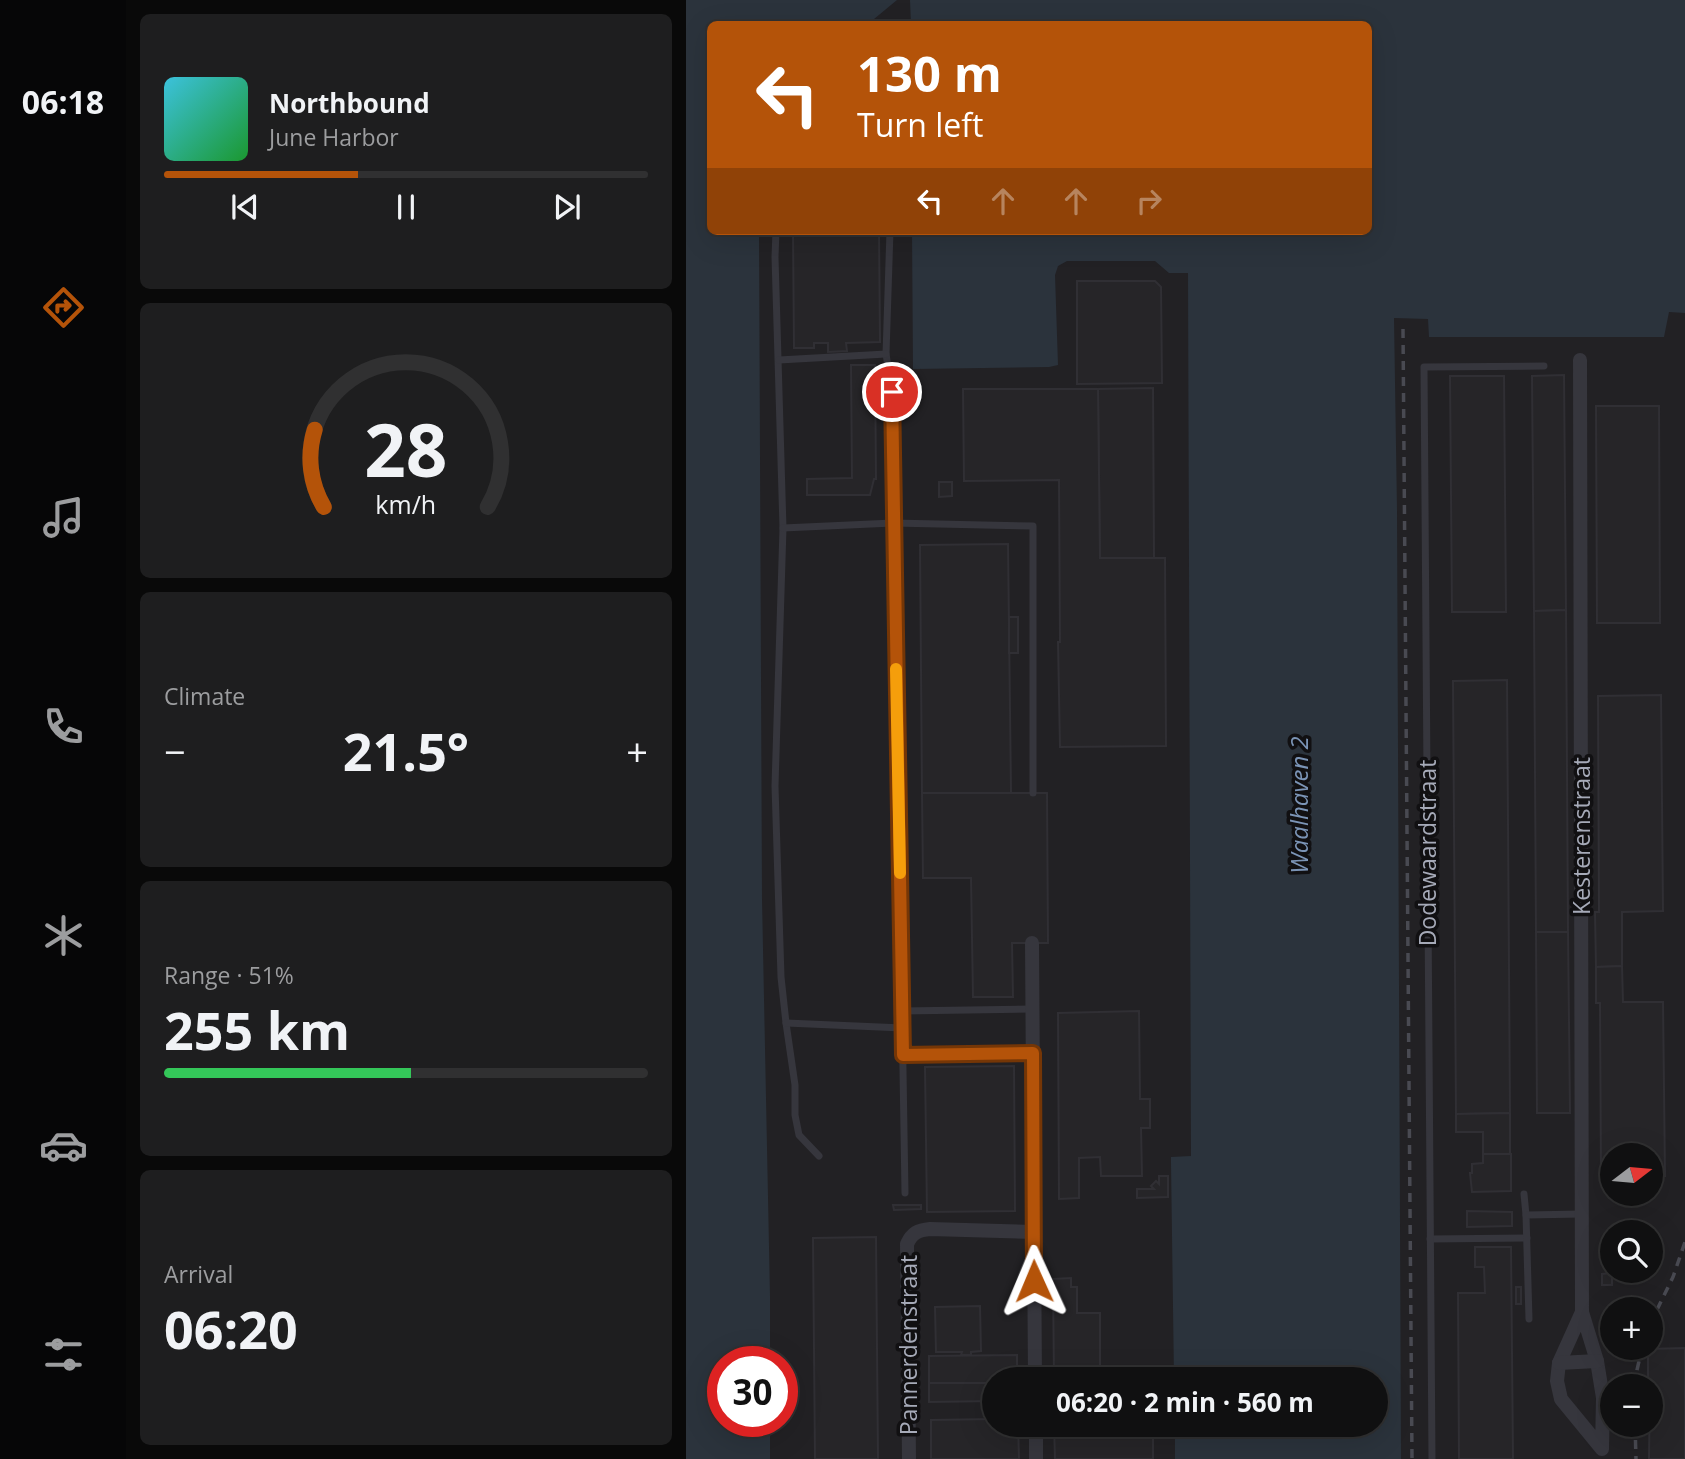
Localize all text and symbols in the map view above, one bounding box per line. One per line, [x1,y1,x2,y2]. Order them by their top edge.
text: 130 m [857,40,1002,106]
icon: left [742,49,833,140]
text: 06:18 [22,80,104,123]
text: Northbound [269,85,430,121]
text: Turn left [857,103,983,146]
text: June Harbor [269,121,399,153]
icon: left [911,182,949,220]
icon: ahead [984,182,1022,220]
icon: ahead [1057,182,1095,220]
icon: right [1130,182,1168,220]
icon: previous [226,188,264,226]
icon: pause [387,188,425,226]
icon: next [548,188,586,226]
icon: directions [39,283,88,332]
pin [862,362,922,422]
icon: arrive [873,373,911,411]
text: 28 [364,399,448,498]
text: km/h [376,486,436,520]
icon: music [39,493,88,542]
text: Climate [164,680,245,712]
icon: phone [39,702,88,751]
text: 21.5° [343,715,469,786]
text: − [164,725,186,777]
text: + [626,725,648,777]
water label: Waalhaven 2 [1282,736,1315,874]
street label: Kesterenstraat [1565,757,1597,915]
street label: Dodewaardstraat [1411,760,1443,946]
icon: climate [39,911,88,960]
text: Range · 51% [164,959,294,991]
text: 255 km [164,994,350,1065]
icon: car [39,1121,88,1170]
north arrow [1600,1143,1662,1206]
map controls [1600,1143,1663,1437]
button: search [1600,1220,1663,1283]
position arrow [997,1244,1071,1318]
street label: Pannerdenstraat [892,1255,924,1435]
text: Arrival [164,1258,233,1290]
text: 06:20 [164,1293,298,1364]
button: + [1600,1297,1663,1360]
icon: filters [39,1330,88,1379]
speed limit sign: 30 [707,1346,798,1437]
button: − [1600,1374,1663,1437]
text: 06:20 · 2 min · 560 m [1056,1384,1314,1420]

